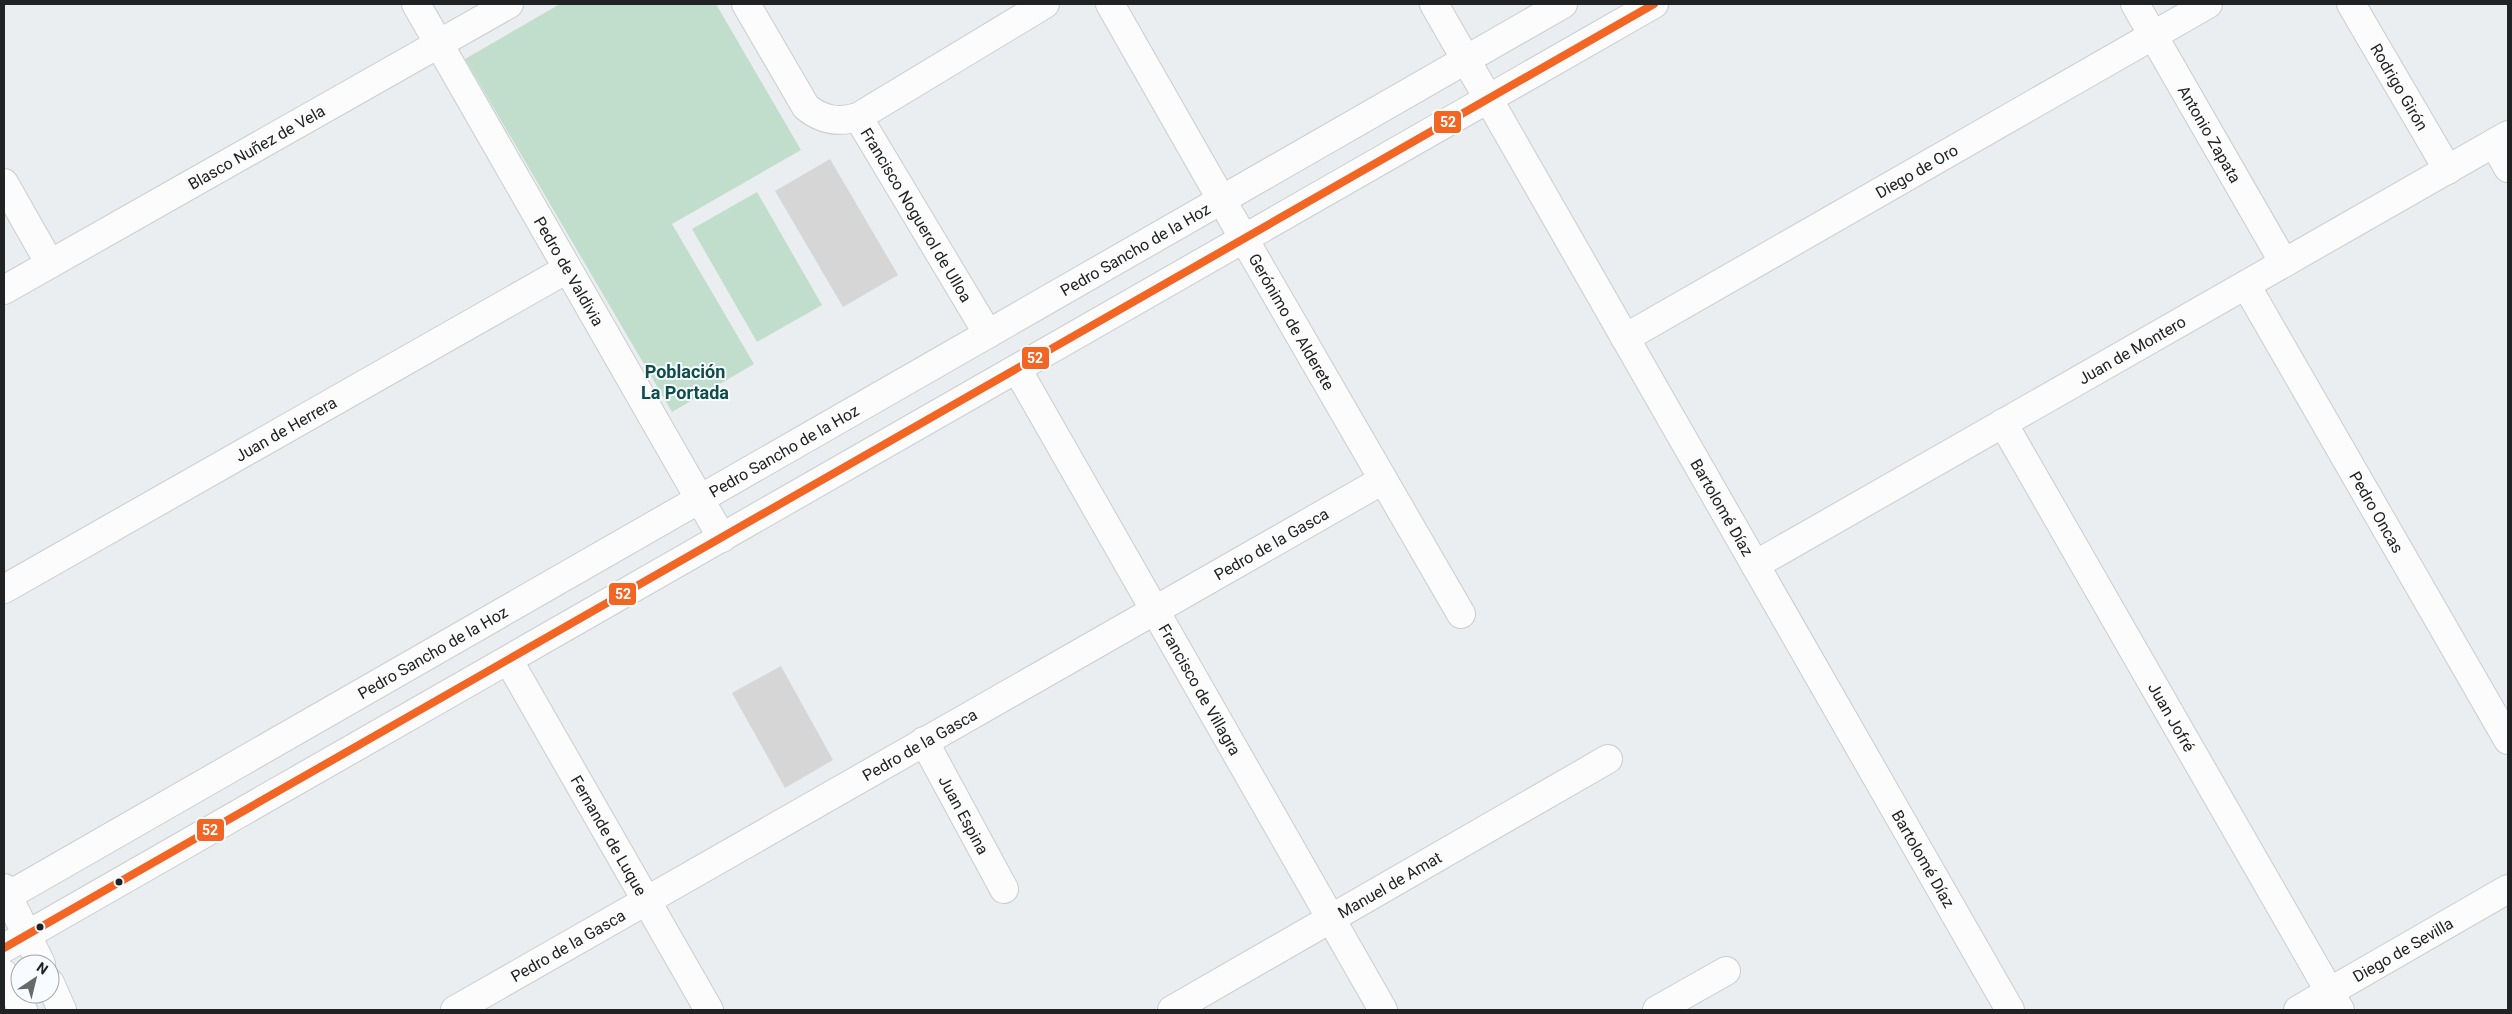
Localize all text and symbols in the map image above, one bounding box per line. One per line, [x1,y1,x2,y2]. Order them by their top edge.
street label: Rodrigo Girón [2366,40,2432,134]
street label: Antonio Zapata [2174,82,2245,186]
street label: Blasco Nuñez de Vela [185,101,328,194]
line badge: 52 [1433,110,1462,134]
text: 52 [1440,114,1456,130]
street label: Francisco Noguerol de Ulloa [857,124,976,306]
street label: Diego de Oro [1872,140,1961,202]
street label: Pedro Sancho de la Hoz [1057,199,1214,300]
street label: Pedro de Valdivia [530,213,608,330]
street label: Gerónimo de Alderete [1244,250,1338,393]
street label: Juan de Montero [2075,312,2189,388]
line badge: 52 [1021,346,1050,370]
text: 52 [1027,350,1043,366]
district label: Población La Portada [641,361,729,403]
street label: Juan de Herrera [232,393,340,466]
street label: Pedro Sancho de la Hoz [706,401,862,502]
street label: Bartolomé Díaz [1686,455,1757,560]
street label: Pedro Oncas [2345,468,2407,557]
street label: Pedro de la Gasca [1211,504,1332,584]
line badge: 52 [608,582,637,606]
text: 52 [615,586,631,602]
street label: Pedro Sancho de la Hoz [354,602,511,703]
street label: Francisco de Villagra [1155,621,1245,759]
street label: Juan Jofré [2144,679,2199,755]
street label: Pedro de la Gasca [859,705,980,785]
street label: Fernande de Luque [567,772,650,899]
street label: Juan Espina [934,772,993,858]
street label: Bartolomé Díaz [1888,807,1958,911]
line badge: 52 [196,818,225,842]
text: 52 [202,822,218,838]
street label: Manuel de Amat [1335,848,1445,923]
unlabelled marker [114,877,124,887]
street label: Pedro de la Gasca [507,906,629,986]
street label: Diego de Sevilla [2350,914,2457,986]
unlabelled marker [35,922,45,932]
north arrow [10,954,60,1004]
text: N [34,959,51,978]

